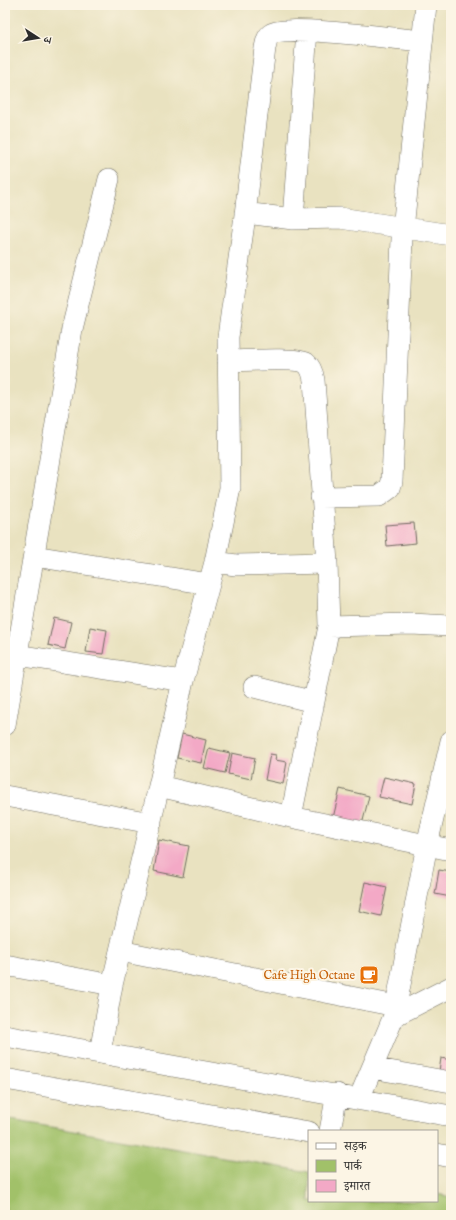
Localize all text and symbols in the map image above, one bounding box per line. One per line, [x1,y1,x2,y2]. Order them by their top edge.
north arrow [18,18,58,58]
text: उ [39,35,54,45]
cafe icon: Cafe High Octane [358,964,380,986]
place label: Cafe High Octane [263,968,355,983]
legend [308,1130,438,1202]
text: सड़क [343,1139,368,1154]
text: पार्क [343,1159,363,1174]
text: इमारत [343,1179,371,1194]

